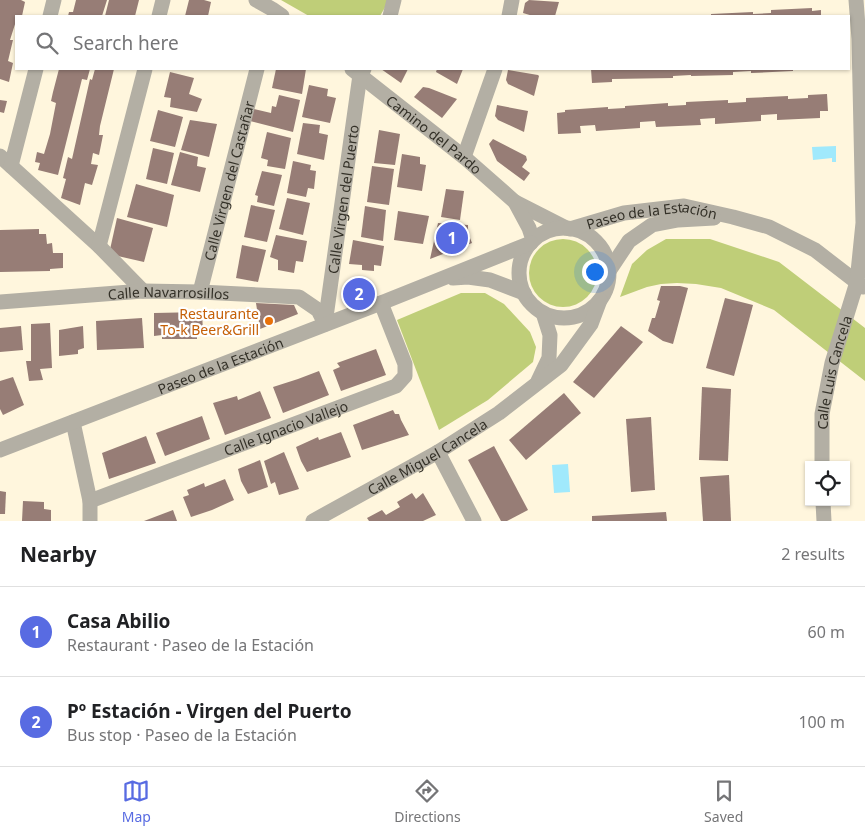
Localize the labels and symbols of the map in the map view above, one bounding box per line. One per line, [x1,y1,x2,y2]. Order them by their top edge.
street label: Camino del Pardo [383,90,486,178]
street label: Calle Virgen del Castañar [199,98,258,263]
street label: Calle Virgen del Puerto [323,124,362,275]
street label: Paseo de la Estación [584,196,719,233]
pin: 1 [436,219,468,257]
your location [582,259,608,285]
pin: 2 [343,275,375,313]
street label: Calle Navarrosillos [107,282,230,303]
place label: Restaurante To-k Beer&Grill [160,304,259,339]
street label: Calle Luis Cancela [813,313,856,430]
marker: Restaurante To-k Beer&Grill [263,315,275,327]
street label: Paseo de la Estación [155,332,286,398]
street label: Calle Ignacio Vallejo [221,396,350,459]
street label: Calle Miguel Cancela [364,414,490,499]

